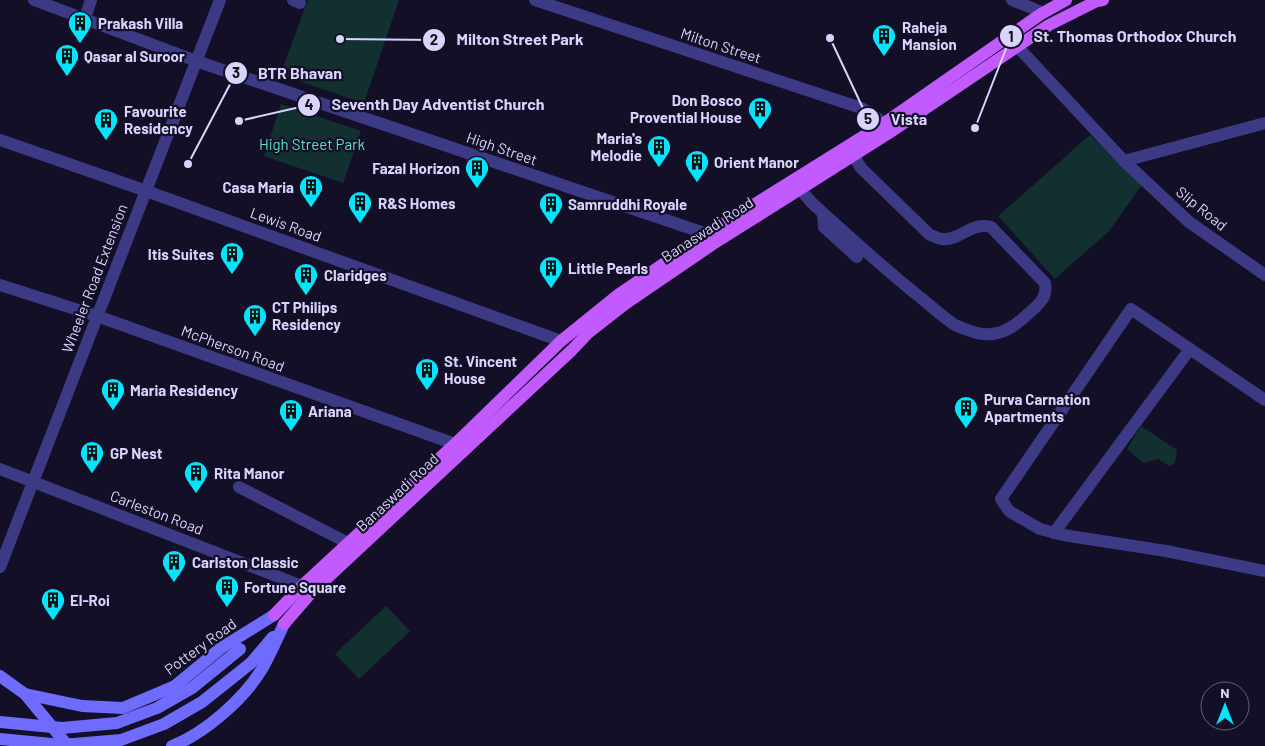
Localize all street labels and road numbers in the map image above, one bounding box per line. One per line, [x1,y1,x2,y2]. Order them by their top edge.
street label: Milton Street [679,24,763,66]
street label: High Street [464,127,540,169]
street label: Slip Road [1173,182,1231,234]
street label: Banaswadi Road [658,193,756,265]
street label: Wheeler Road Extension [57,201,131,355]
street label: Lewis Road [248,203,324,245]
street label: McPherson Road [179,321,287,375]
street label: Banaswadi Road [352,449,442,535]
street label: Carleston Road [108,486,206,538]
street label: Pottery Road [161,614,239,678]

